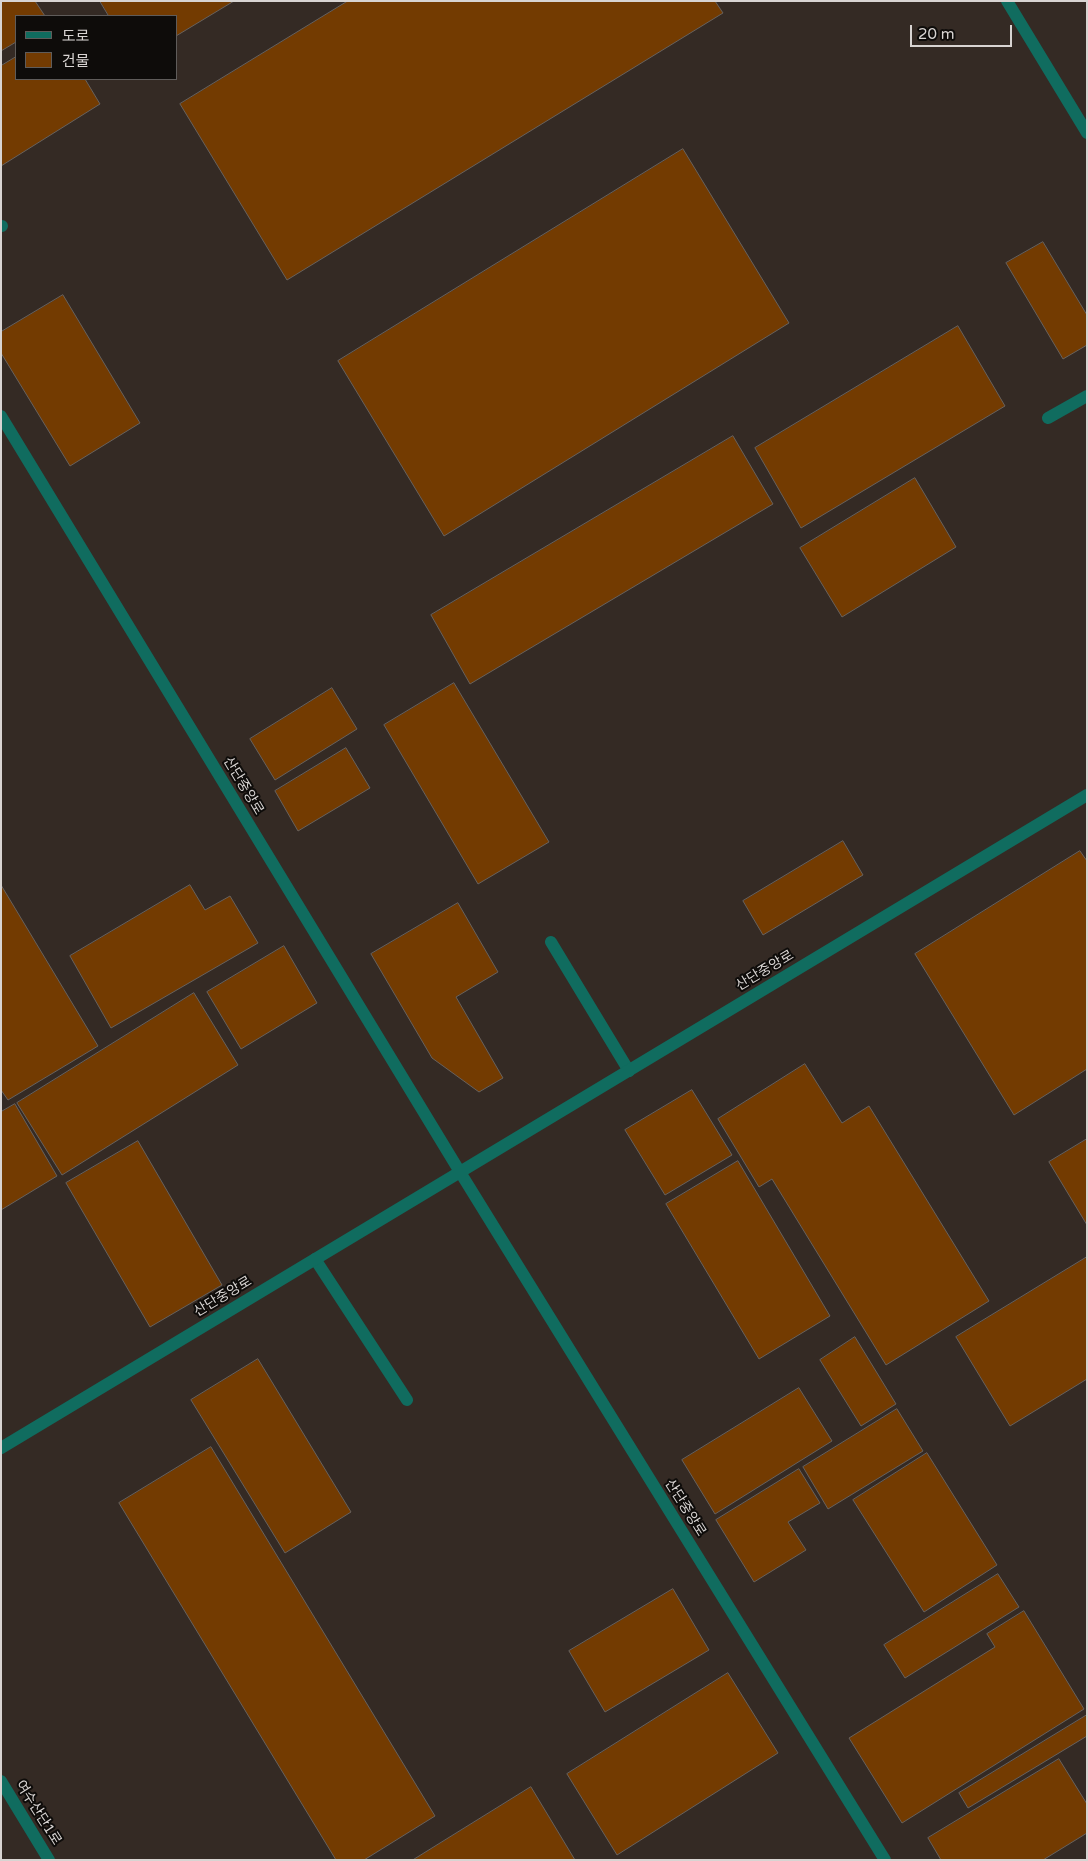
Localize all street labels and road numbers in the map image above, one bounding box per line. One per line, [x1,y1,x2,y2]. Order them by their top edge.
street label: 산단중앙로 [219,754,267,818]
street label: 산단중앙로 [733,947,797,995]
street label: 산단중앙로 [191,1273,255,1321]
street label: 산단중앙로 [661,1476,709,1540]
street label: 여수산단1로 [11,1778,65,1848]

